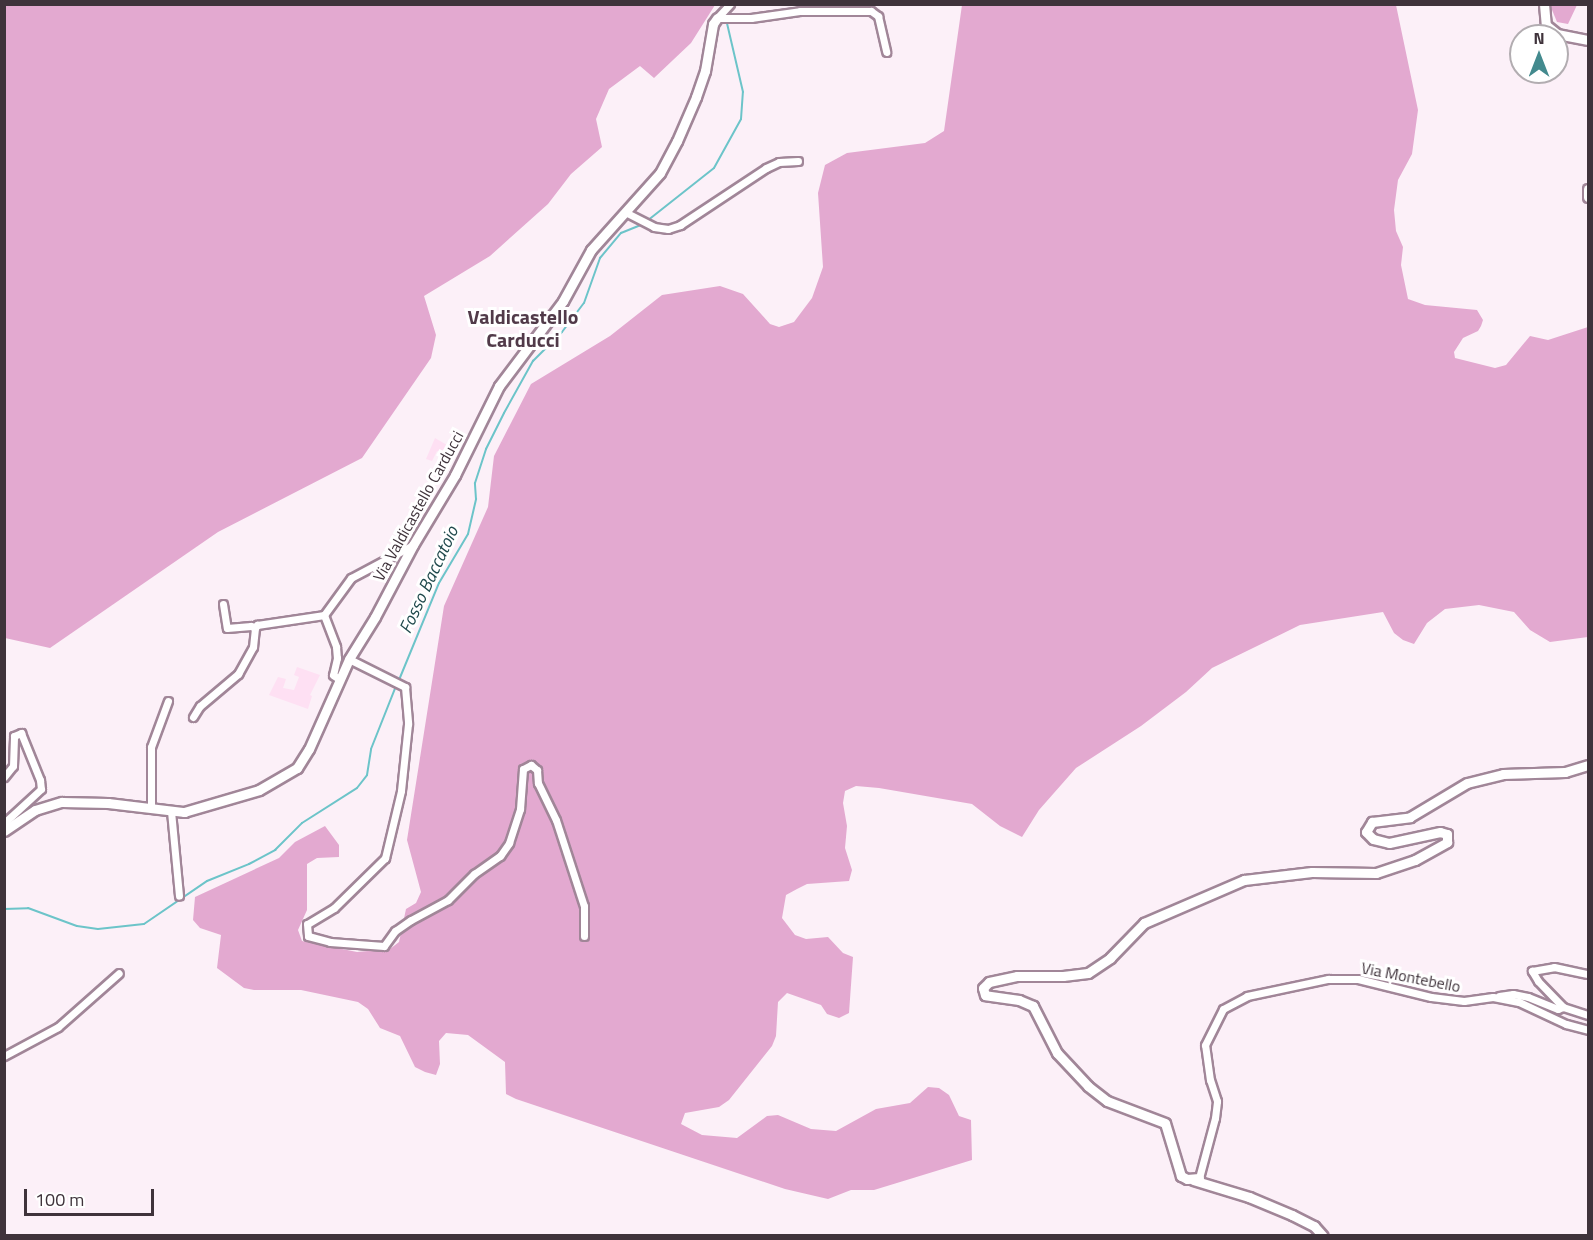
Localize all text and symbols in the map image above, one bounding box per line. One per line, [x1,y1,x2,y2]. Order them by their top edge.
north arrow [1509,24,1569,84]
text: N [1533,26,1545,50]
district label: Valdicastello Carducci [468,305,578,352]
street label: Via Valdicastello Carducci [369,428,467,584]
water label: Fosso Baccatoio [395,523,463,637]
street label: Via Montebello [1360,958,1462,996]
scale bar [27,1177,158,1215]
text: 100 m [35,1186,84,1213]

